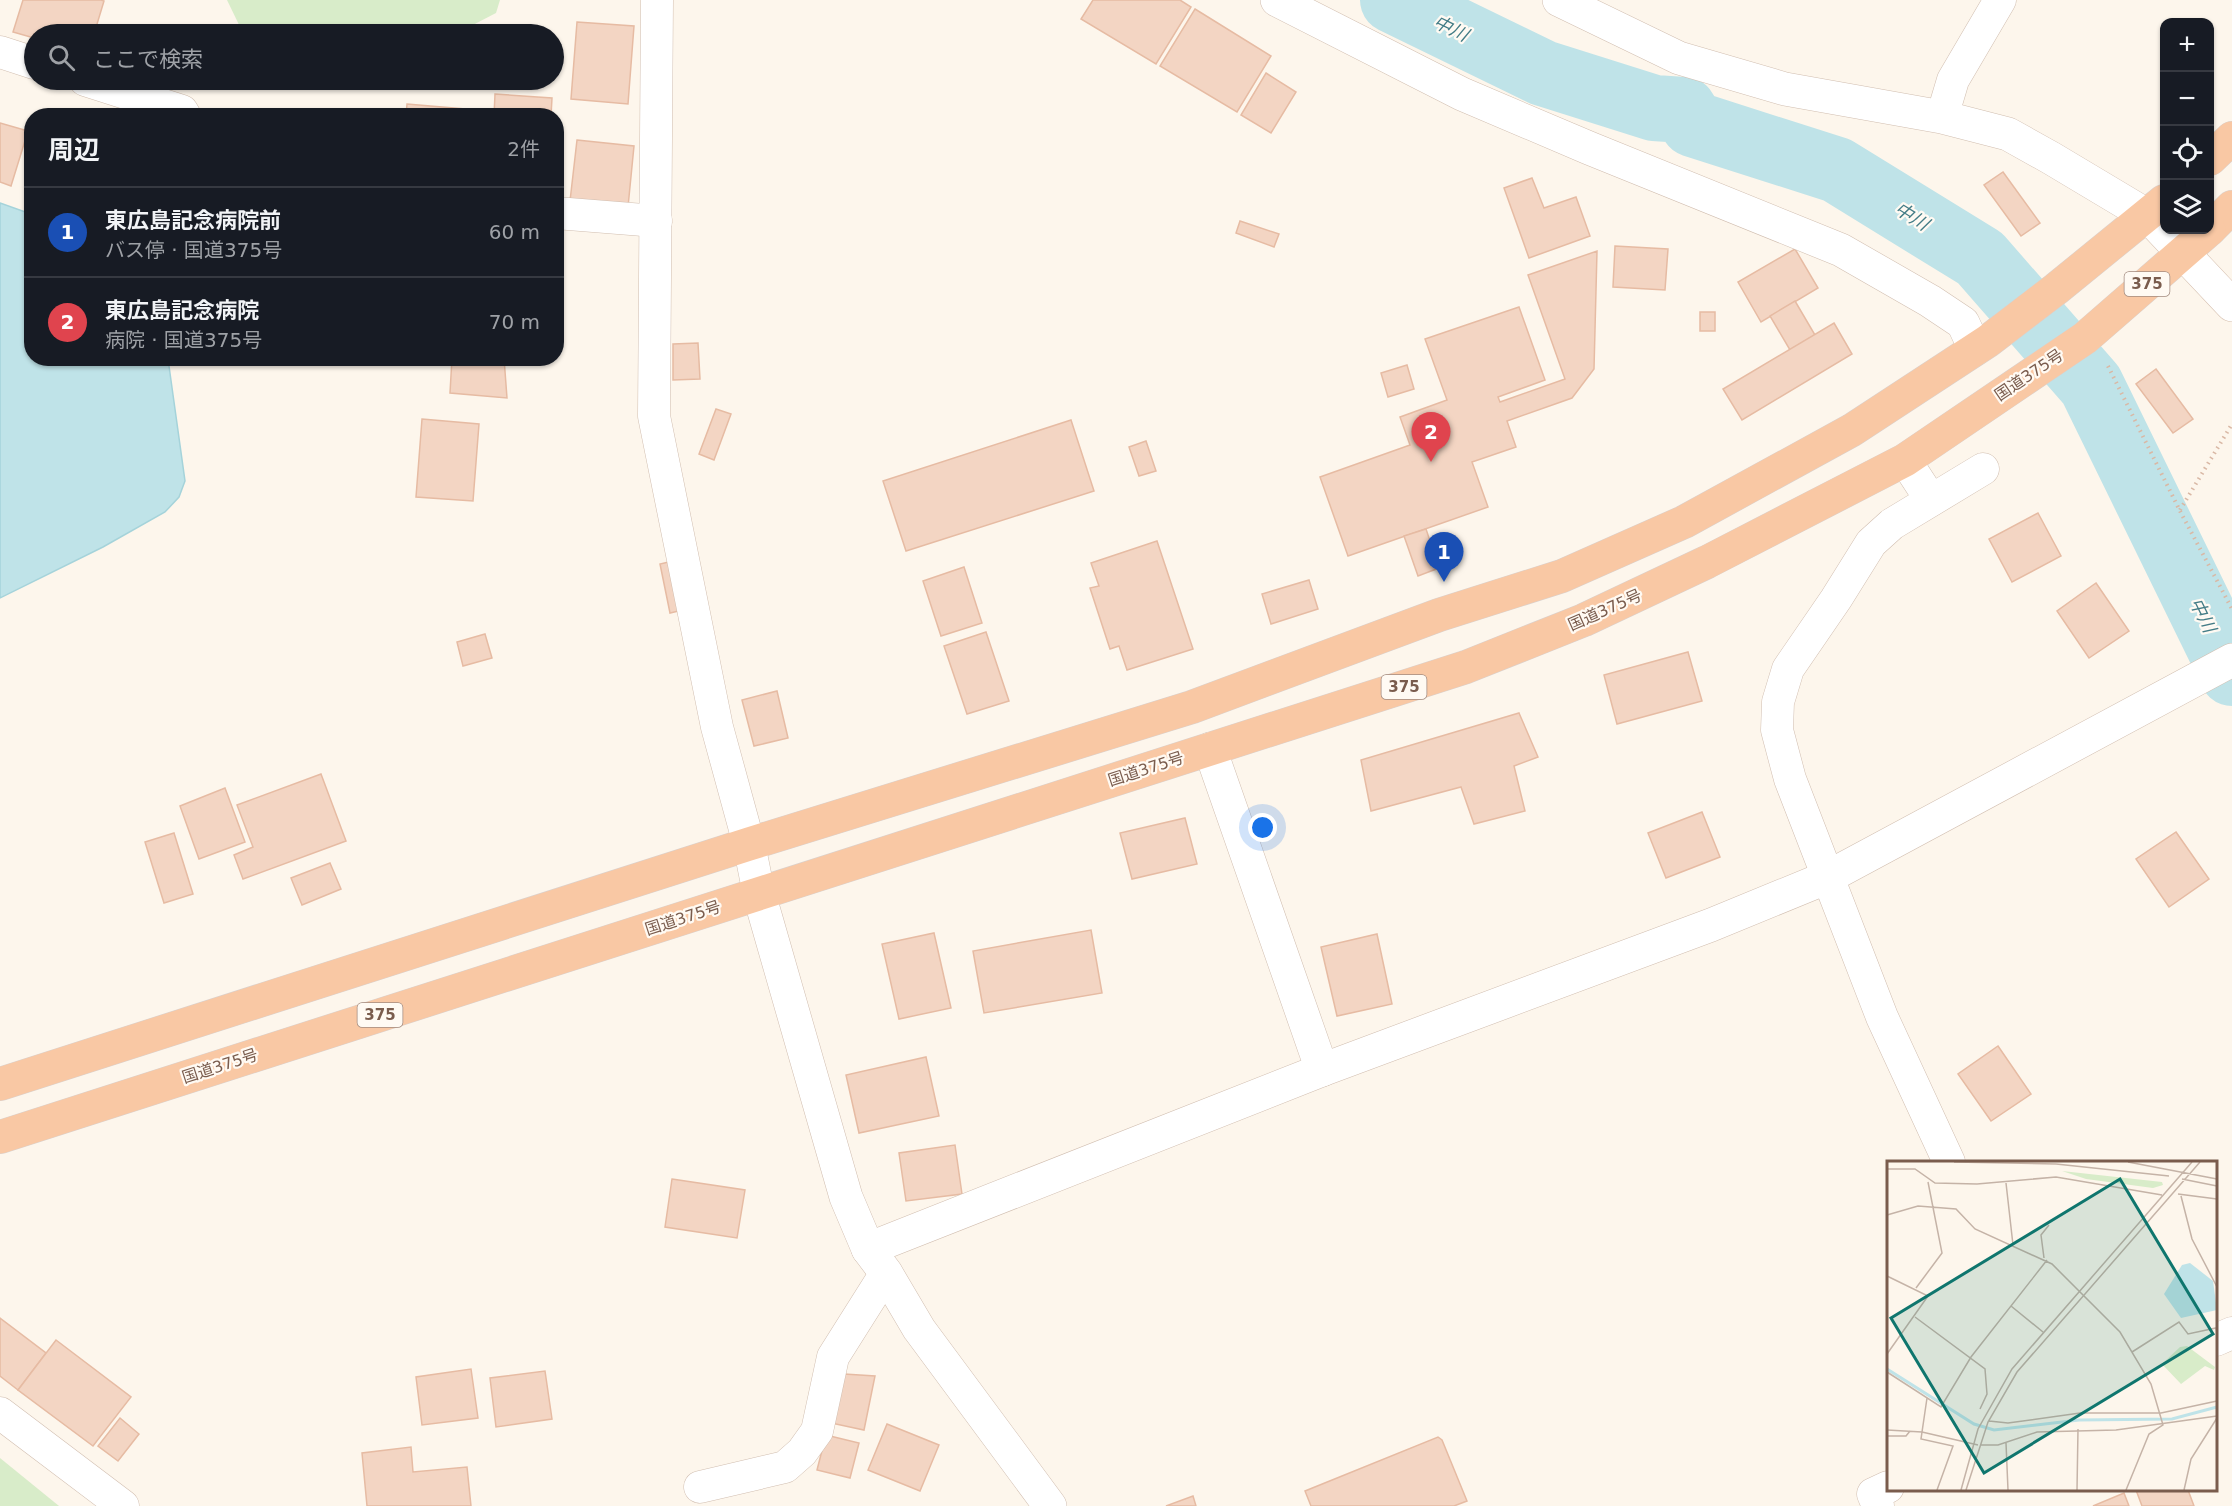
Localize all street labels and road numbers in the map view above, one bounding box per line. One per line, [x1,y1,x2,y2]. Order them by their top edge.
road number: 375 [2124,272,2170,296]
street label: 国道375号 [1991,345,2067,405]
street label: 国道375号 [1565,585,1645,635]
road number: 375 [1382,675,1426,699]
street label: 国道375号 [1106,748,1186,790]
street label: 国道375号 [643,897,723,939]
road number: 375 [358,1003,403,1027]
street label: 国道375号 [180,1045,260,1087]

